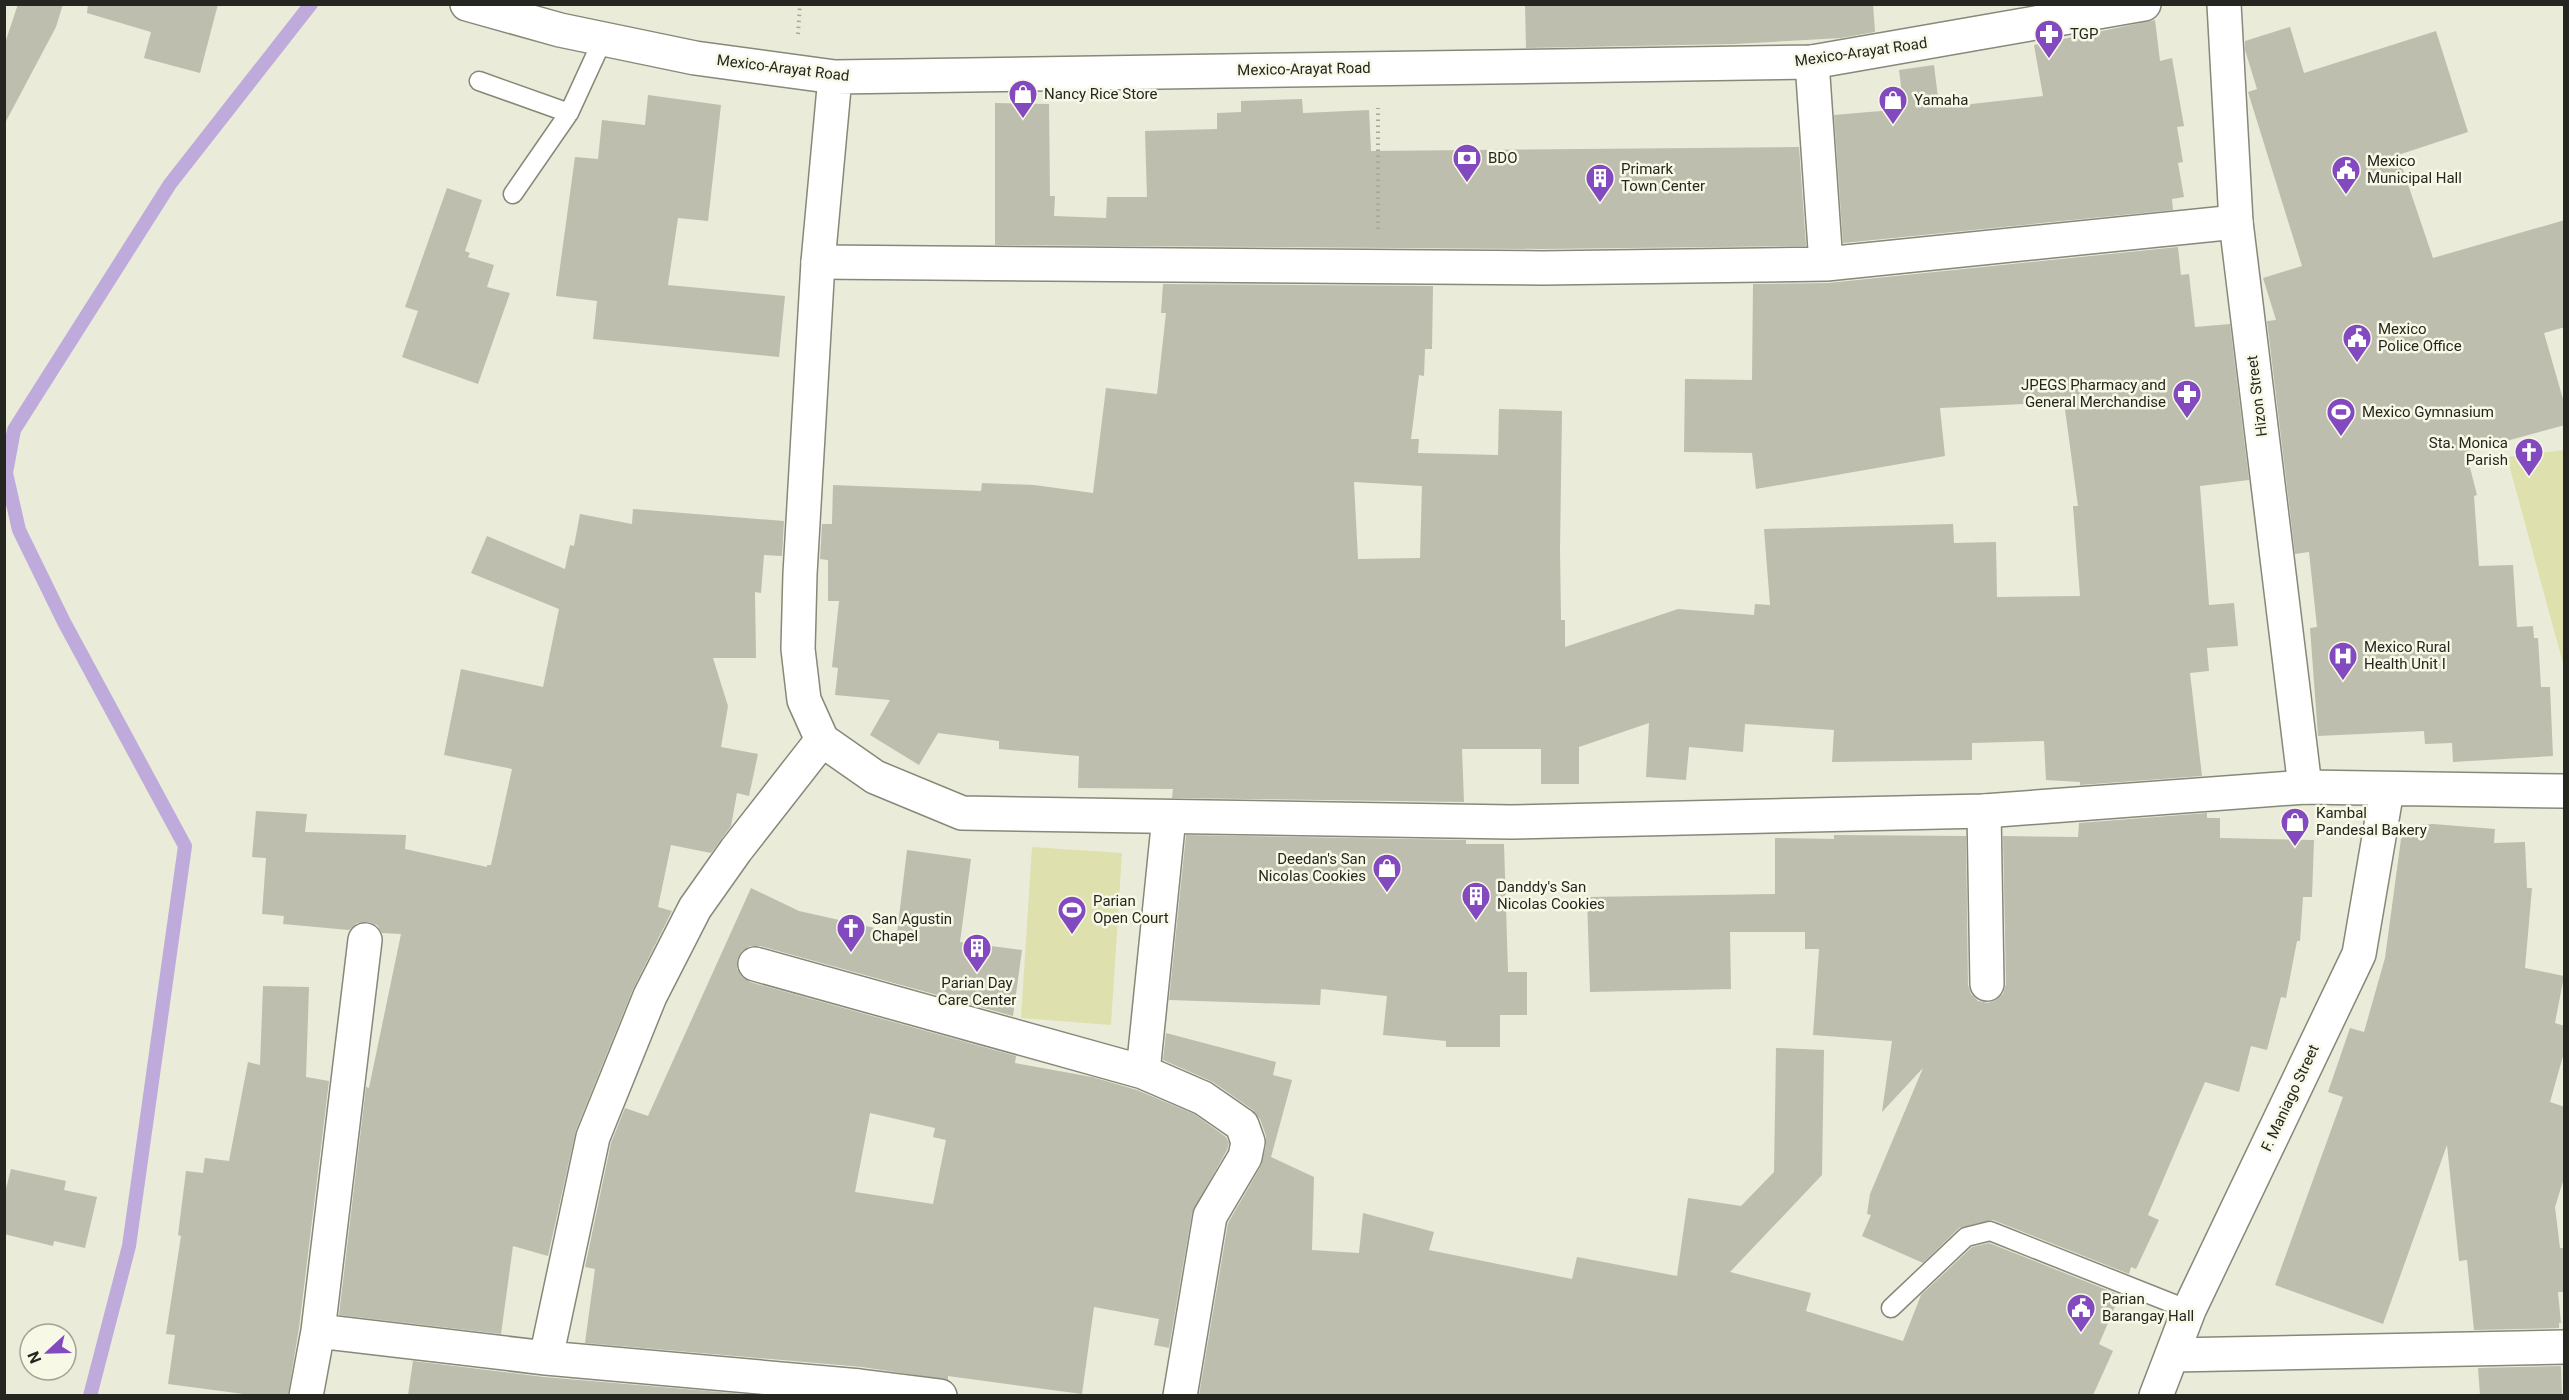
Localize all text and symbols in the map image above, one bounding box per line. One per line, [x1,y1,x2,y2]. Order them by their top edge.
pharmacy icon: TGP [2033,18,2065,60]
place label: TGP [2070,25,2098,43]
street label: Mexico-Arayat Road [1794,34,1928,70]
street label: Mexico-Arayat Road [716,51,850,85]
street label: Mexico-Arayat Road [1237,59,1371,79]
shop icon: Nancy Rice Store [1007,78,1039,120]
shop icon: Yamaha [1877,84,1909,126]
place label: Nancy Rice Store [1044,85,1157,103]
place label: Yamaha [1914,91,1968,109]
bank icon: BDO [1451,142,1483,184]
place label: BDO [1488,149,1518,167]
place label: Mexico Municipal Hall [2367,152,2462,187]
public building icon: Mexico Municipal Hall [2330,154,2362,196]
place label: Primark Town Center [1621,160,1705,195]
building icon: Primark Town Center [1584,162,1616,204]
place label: Mexico Police Office [2378,320,2462,355]
public building icon: Mexico Police Office [2341,322,2373,364]
street label: Hizon Street [2243,354,2271,438]
place label: JPEGS Pharmacy and General Merchandise [2021,376,2166,411]
pharmacy icon: JPEGS Pharmacy and General Merchandise [2171,378,2203,420]
sports icon: Mexico Gymnasium [2325,396,2357,438]
place label: Mexico Gymnasium [2362,403,2494,421]
place label: Sta. Monica Parish [2429,434,2508,469]
church icon: Sta. Monica Parish [2513,436,2545,478]
place label: Mexico Rural Health Unit I [2364,638,2450,673]
hospital icon: Mexico Rural Health Unit I [2327,640,2359,682]
place label: Kambal Pandesal Bakery [2316,804,2427,839]
shop icon: Kambal Pandesal Bakery [2279,806,2311,848]
place label: Deedan's San Nicolas Cookies [1258,850,1366,885]
shop icon: Deedan's San Nicolas Cookies [1371,852,1403,894]
place label: Danddy's San Nicolas Cookies [1497,878,1605,913]
building icon: Danddy's San Nicolas Cookies [1460,880,1492,922]
place label: Parian Open Court [1093,892,1169,927]
sports icon: Parian Open Court [1056,894,1088,936]
place label: San Agustin Chapel [872,910,952,945]
church icon: San Agustin Chapel [835,912,867,954]
building icon: Parian Day Care Center [961,932,993,974]
place label: Parian Day Care Center [938,974,1016,1009]
street label: F. Maniago Street [2257,1042,2323,1154]
place label: Parian Barangay Hall [2102,1290,2194,1325]
public building icon: Parian Barangay Hall [2065,1292,2097,1334]
north arrow [18,1322,78,1382]
text: N [24,1349,45,1366]

